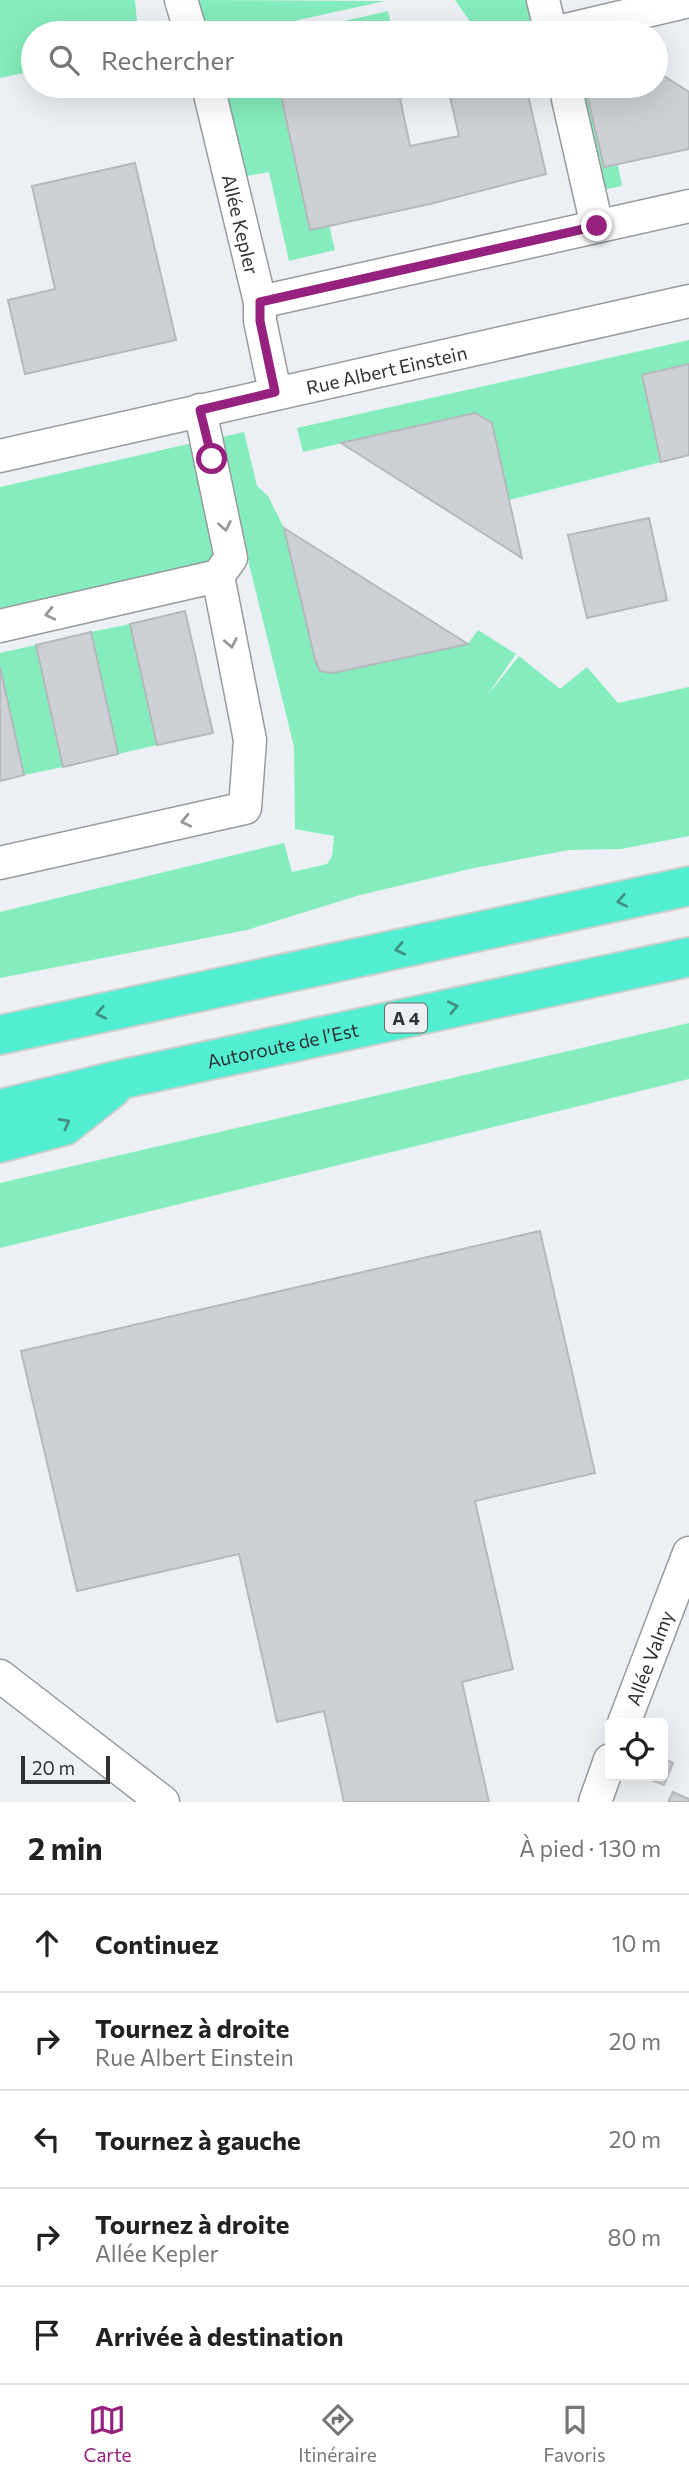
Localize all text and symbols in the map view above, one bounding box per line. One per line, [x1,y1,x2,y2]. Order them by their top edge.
search box [21,21,668,98]
icon: search [45,41,83,79]
text: Rechercher [101,44,235,75]
street label: Allée Kepler [218,172,264,277]
route end [581,210,612,241]
street label: Rue Albert Einstein [304,340,469,398]
route start [196,443,227,474]
one-way arrow [217,520,232,532]
one-way arrow [44,606,56,621]
one-way arrow [223,637,238,649]
one-way arrow [180,813,192,827]
one-way arrow [616,892,628,907]
one-way arrow [394,940,406,955]
one-way arrow [447,1001,459,1016]
road number: A 4 [385,1003,427,1032]
one-way arrow [95,1005,107,1019]
street label: Autoroute de l’Est [205,1017,361,1072]
one-way arrow [57,1118,70,1131]
street label: Allée Valmy [620,1607,678,1708]
map controls [605,1718,668,1781]
button: locate [605,1718,668,1781]
scale bar [21,1753,110,1785]
text: 20 m [32,1756,75,1779]
text: 2 min [28,1829,103,1866]
text: À pied · 130 m [519,1834,661,1862]
icon: ahead [28,1924,66,1962]
text: Continuez [95,1928,219,1959]
text: 10 m [612,1929,661,1957]
text: Tournez à droite [95,2012,290,2043]
icon: right [28,2022,66,2060]
text: 20 m [609,2027,661,2055]
text: Rue Albert Einstein [95,2043,294,2071]
icon: left [28,2120,66,2158]
text: Tournez à gauche [95,2124,301,2155]
text: 20 m [609,2125,661,2153]
text: Tournez à droite [95,2208,290,2239]
icon: right [28,2218,66,2256]
text: 80 m [608,2223,661,2251]
text: Allée Kepler [95,2239,219,2267]
icon: arrive [28,2316,66,2354]
text: Arrivée à destination [95,2320,343,2351]
tab: Carte [83,2401,132,2466]
tab: Itinéraire [298,2401,377,2466]
tab: Favoris [544,2401,606,2466]

